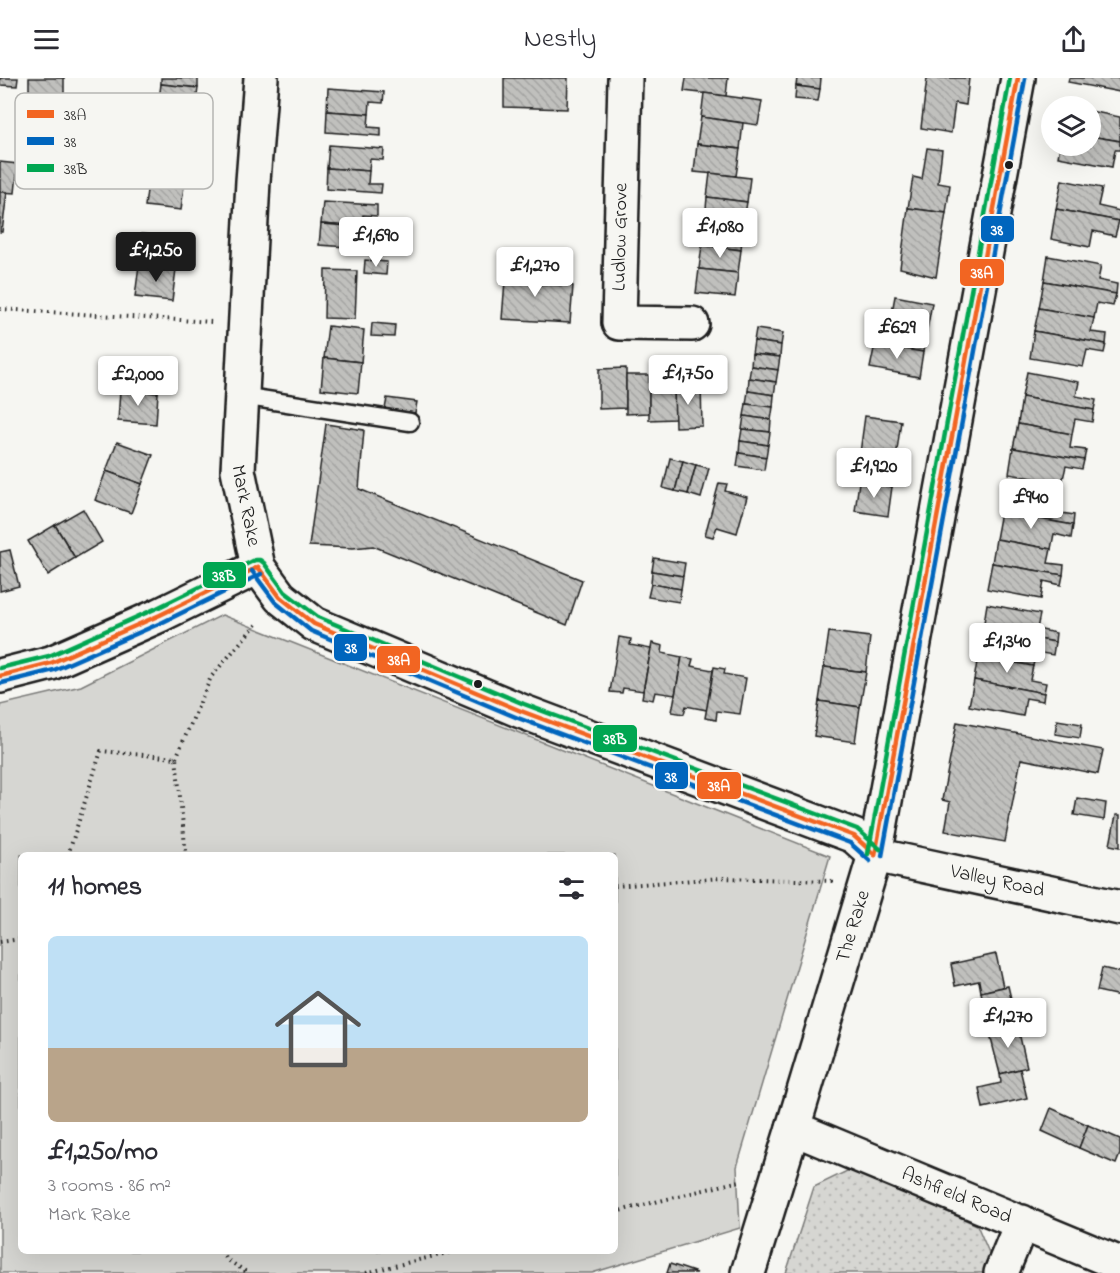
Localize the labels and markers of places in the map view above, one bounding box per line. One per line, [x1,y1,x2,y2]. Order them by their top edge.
unlabelled marker [1003,159,1015,171]
pin: £1,080 [671,208,769,259]
pin: £1,690 [327,217,425,268]
pin: £1,250 [107,232,205,283]
pin: £1,270 [486,247,584,298]
pin: £629 [861,309,933,360]
pin: £1,750 [639,355,737,406]
pin: £2,000 [89,356,187,407]
pin: £1,920 [825,448,923,499]
pin: £940 [995,479,1067,530]
pin: £1,340 [958,623,1056,674]
unlabelled marker [472,678,484,690]
pin: £1,270 [959,998,1057,1049]

